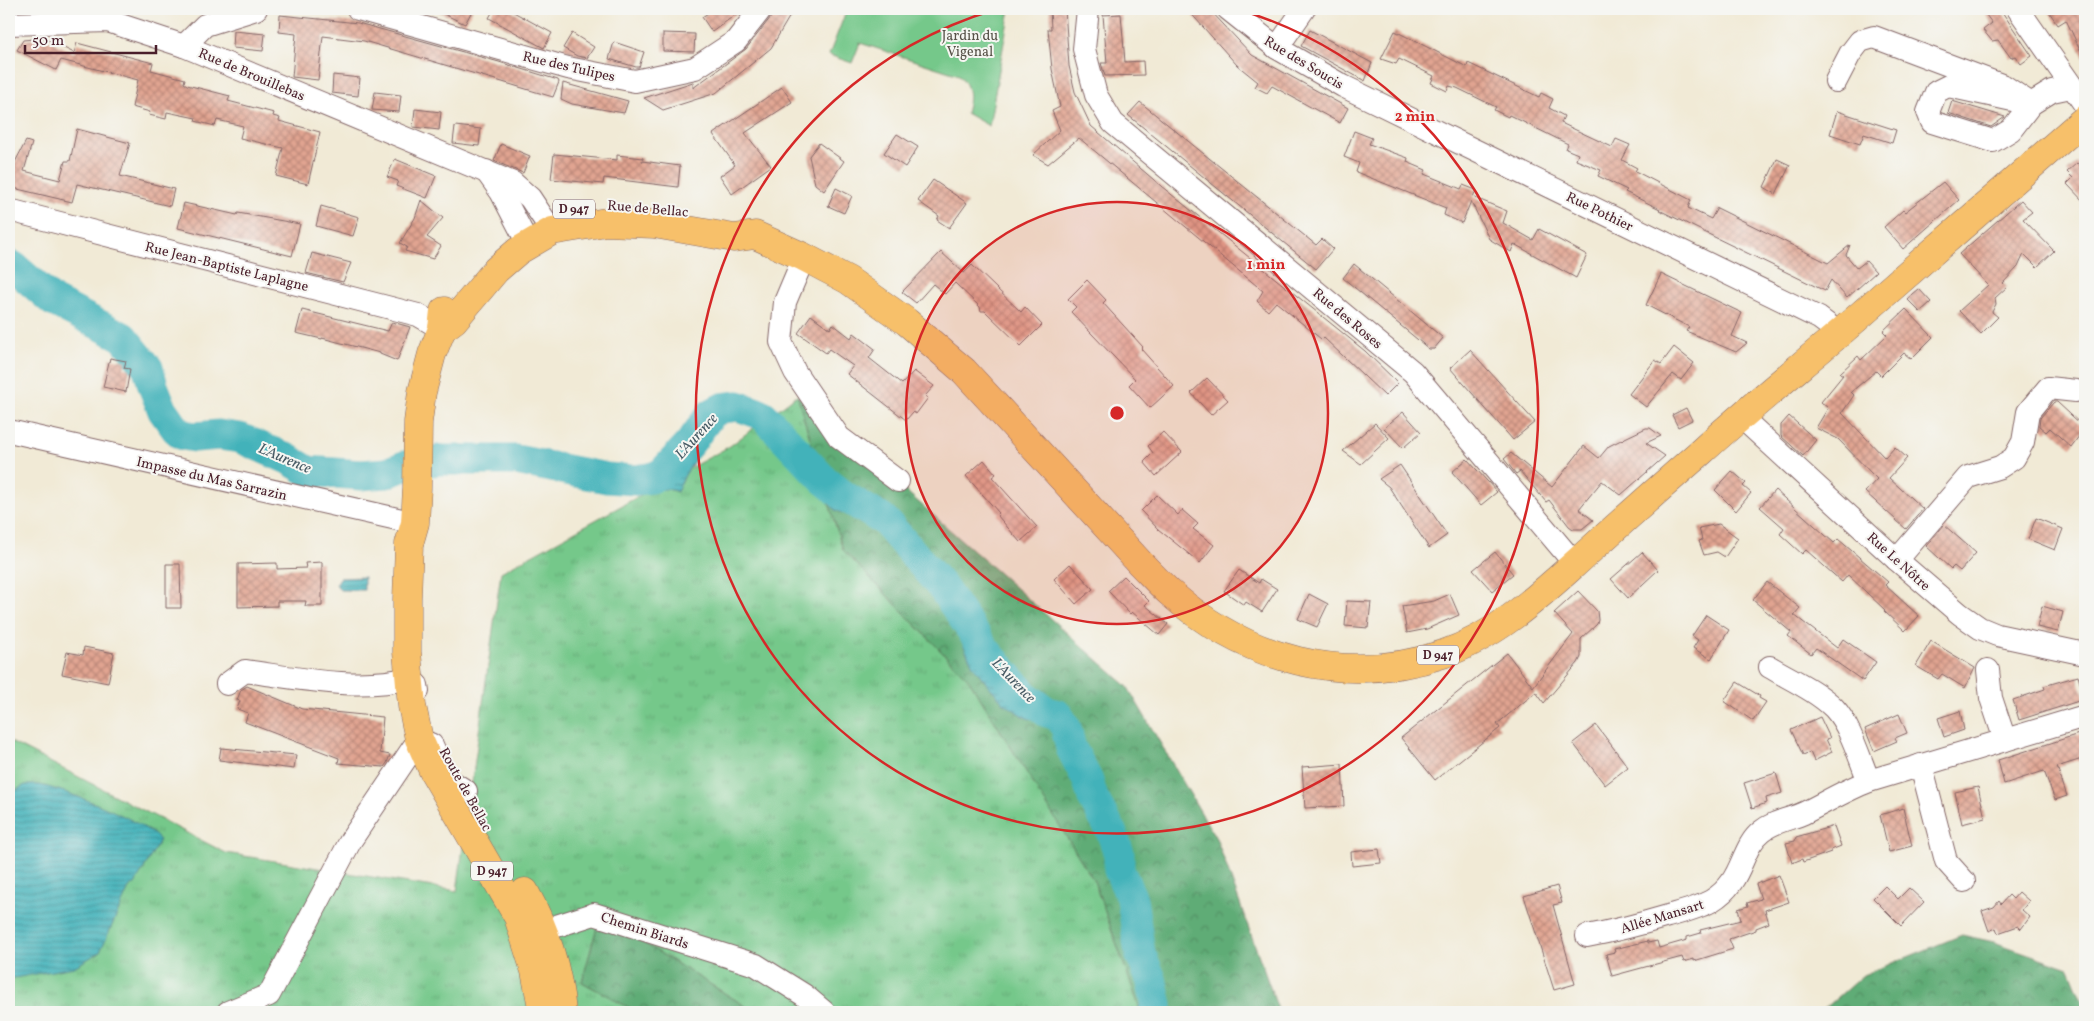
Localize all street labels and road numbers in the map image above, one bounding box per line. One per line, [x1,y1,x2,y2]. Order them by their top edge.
street label: Rue des Soucis [1260,32,1347,95]
street label: Rue de Brouillebas [195,44,308,106]
street label: Rue des Tulipes [521,48,617,87]
street label: Rue Pothier [1563,188,1636,237]
street label: Rue de Bellac [607,196,689,222]
road number: D 947 [553,200,595,218]
street label: Rue Jean-Baptiste Laplagne [143,238,311,297]
street label: Rue des Roses [1308,284,1386,354]
street label: Impasse du Mas Sarrazin [134,453,289,506]
street label: Rue Le Nôtre [1862,528,1934,596]
road number: D 947 [1417,646,1459,664]
street label: Route de Bellac [434,744,496,835]
road number: D 947 [471,861,513,880]
street label: Allée Mansart [1618,896,1707,939]
street label: Chemin Biards [598,908,691,955]

